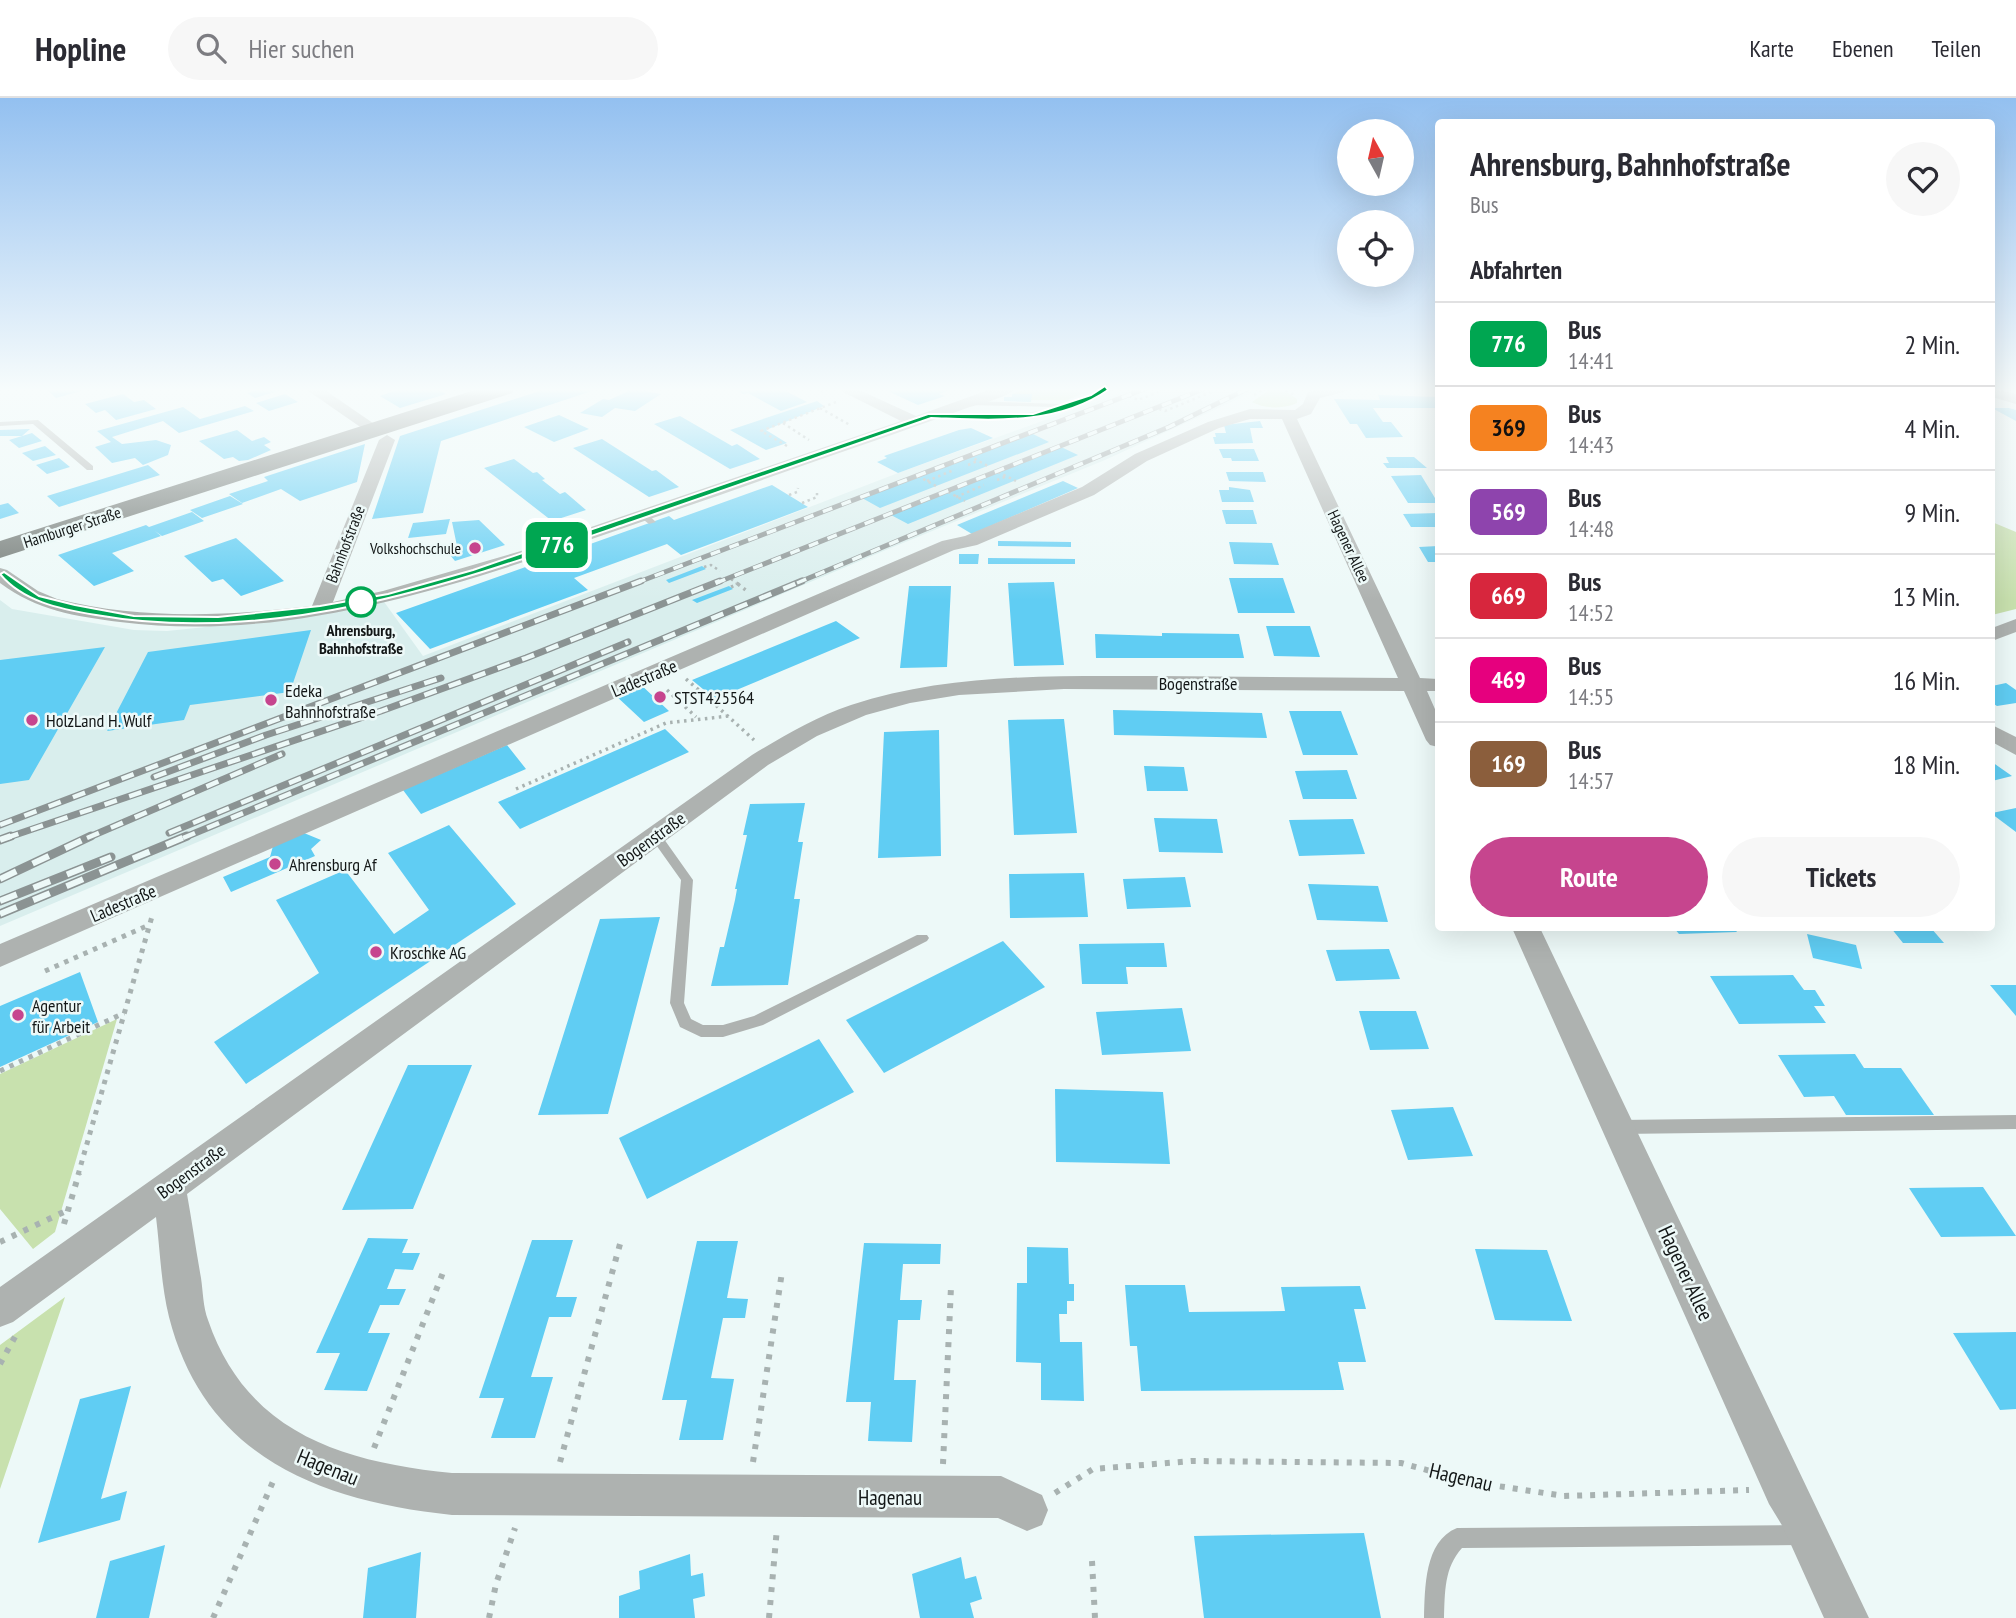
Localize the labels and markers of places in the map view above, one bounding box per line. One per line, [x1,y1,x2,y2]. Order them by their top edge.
place label: Volkshochschule [369,538,461,558]
marker: Volkshochschule [467,540,483,556]
marker: Ahrensburg, Bahnhofstraße [346,587,376,617]
place label: Ahrensburg, Bahnhofstraße [319,620,403,658]
place label: Edeka Bahnhofstraße [285,679,376,723]
place label: STST425564 [674,686,754,709]
marker: STST425564 [652,689,668,705]
marker: Edeka Bahnhofstraße [263,692,279,708]
place label: HolzLand H. Wulf [46,709,153,732]
marker: HolzLand H. Wulf [24,712,40,728]
place label: Ahrensburg Af [289,853,378,876]
marker: Ahrensburg Af [267,856,283,872]
place label: Kroschke AG [390,941,466,964]
marker: Kroschke AG [368,944,384,960]
place label: Agentur für Arbeit [32,994,90,1038]
marker: Agentur für Arbeit [10,1007,26,1023]

